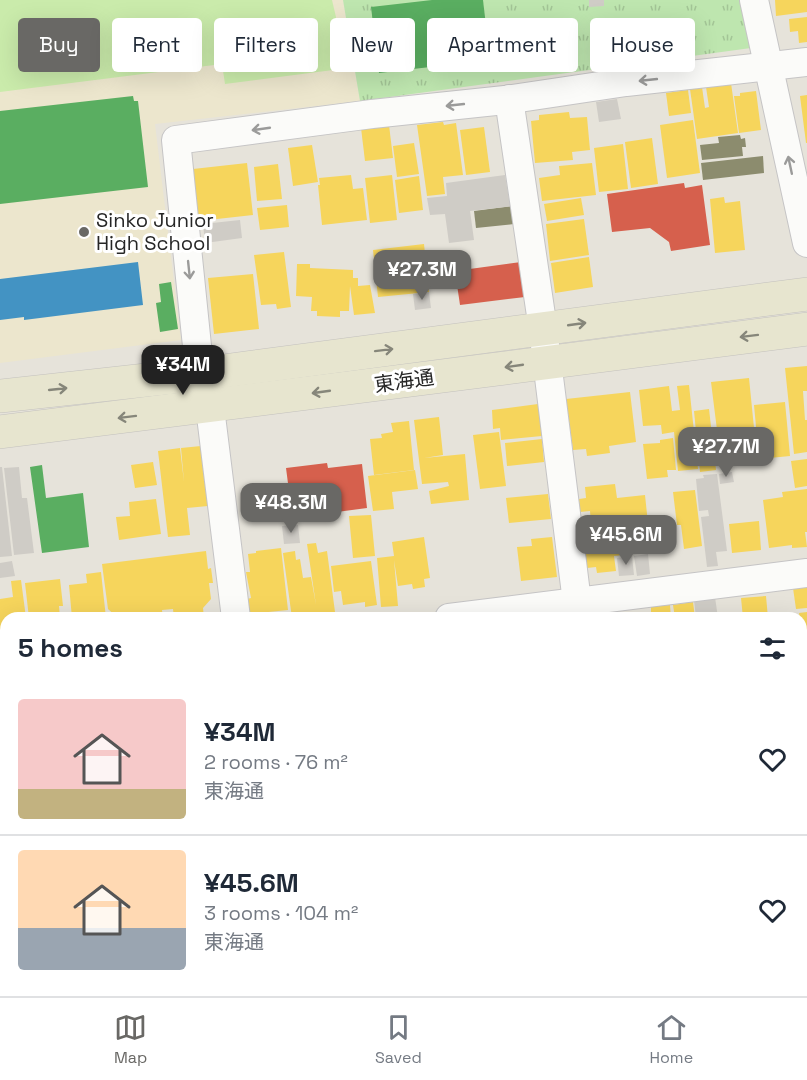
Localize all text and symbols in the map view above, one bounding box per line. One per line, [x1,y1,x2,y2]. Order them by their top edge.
chip: Buy [18,18,100,72]
chip: Rent [112,18,202,72]
chip: Filters [214,18,318,72]
chip: New [330,18,415,72]
chip: Apartment [427,18,578,72]
chip: House [590,18,695,72]
one-way arrow [639,74,658,85]
one-way arrow [445,100,465,111]
one-way arrow [252,124,272,135]
one-way arrow [784,156,795,175]
place label: Sinko Junior High School [96,207,214,256]
marker: Sinko Junior High School [77,225,91,239]
pin: ¥27.3M [373,250,471,301]
text: ¥27.3M [387,256,457,282]
one-way arrow [184,260,195,280]
one-way arrow [567,319,587,330]
one-way arrow [740,331,759,342]
one-way arrow [374,344,394,355]
pin: ¥34M [147,345,219,396]
text: ¥34M [156,351,210,377]
one-way arrow [504,361,524,372]
street label: 東海通 [372,364,436,398]
one-way arrow [48,384,68,395]
one-way arrow [311,387,331,398]
one-way arrow [118,412,138,423]
pin: ¥27.7M [677,427,775,478]
text: ¥27.7M [692,433,760,459]
pin: ¥48.3M [242,483,340,534]
text: ¥48.3M [255,489,327,515]
pin: ¥45.6M [577,515,675,566]
text: ¥45.6M [590,521,662,547]
text: 5 homes [18,631,123,665]
icon: filters [756,632,789,665]
text: ¥34M [204,715,275,749]
icon: home [66,723,138,795]
icon: heart [756,743,789,776]
text: 2 rooms · 76 m² [204,749,348,775]
text: 東海通 [204,778,264,804]
text: ¥45.6M [204,866,299,900]
icon: home [66,874,138,946]
icon: heart [756,894,789,927]
text: 3 rooms · 104 m² [204,900,358,926]
text: 東海通 [204,929,264,955]
tab: Map [114,1011,147,1068]
tab: Saved [375,1011,422,1068]
tab: Home [649,1011,693,1068]

